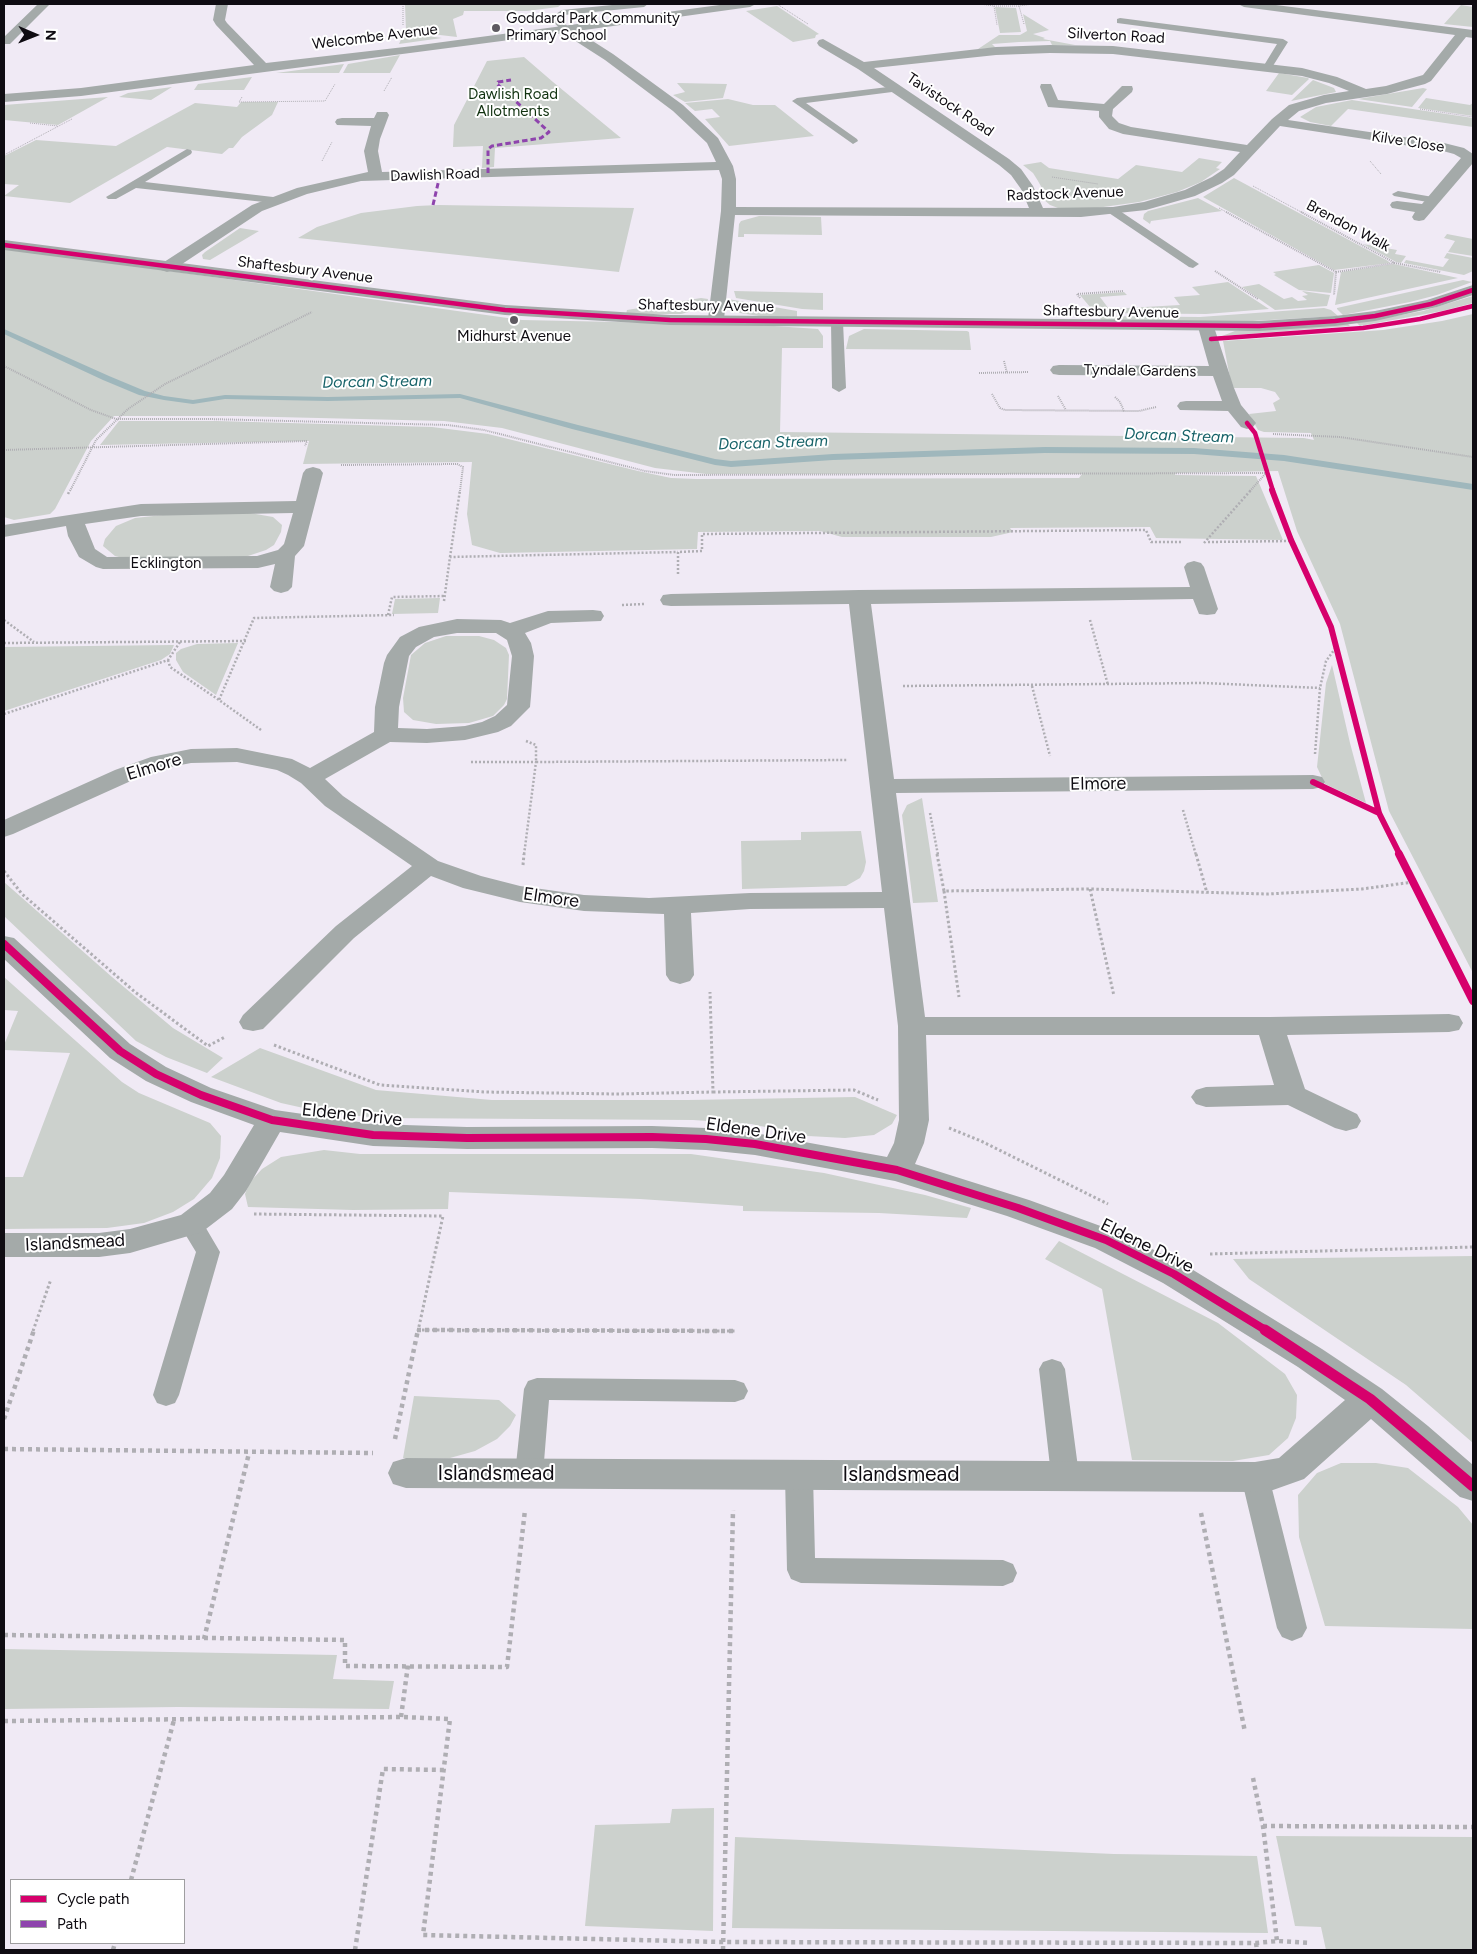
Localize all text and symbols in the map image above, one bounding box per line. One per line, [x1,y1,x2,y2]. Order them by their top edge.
north arrow [10,10,60,60]
place label: Goddard Park Community Primary School [506,10,680,45]
street label: Welcombe Avenue [311,20,439,54]
marker: Goddard Park Community Primary School [490,22,502,34]
street label: Silverton Road [1067,24,1165,48]
text: N [42,30,59,41]
street label: Tavistock Road [903,69,997,141]
park label: Dawlish Road Allotments [468,86,558,121]
street label: Kilve Close [1370,127,1446,157]
street label: Dawlish Road [390,164,480,186]
street label: Radstock Avenue [1006,183,1124,205]
street label: Brendon Walk [1303,196,1393,256]
street label: Shaftesbury Avenue [236,253,374,287]
street label: Shaftesbury Avenue [638,296,774,316]
street label: Shaftesbury Avenue [1043,302,1179,322]
marker: Midhurst Avenue [508,314,520,326]
place label: Midhurst Avenue [457,328,571,346]
street label: Tyndale Gardens [1084,361,1196,381]
water label: Dorcan Stream [322,371,432,393]
water label: Dorcan Stream [1124,424,1234,448]
water label: Dorcan Stream [718,431,828,455]
street label: Ecklington [131,555,201,573]
street label: Elmore [124,748,184,786]
street label: Elmore [1070,773,1126,795]
street label: Elmore [522,883,580,913]
street label: Eldene Drive [301,1099,403,1131]
street label: Eldene Drive [705,1113,807,1149]
street label: Eldene Drive [1097,1214,1197,1278]
street label: Islandsmead [24,1230,126,1256]
street label: Islandsmead [438,1461,554,1487]
street label: Islandsmead [843,1462,959,1488]
legend [10,1879,185,1944]
text: Cycle path [57,1890,129,1908]
text: Path [57,1915,87,1933]

